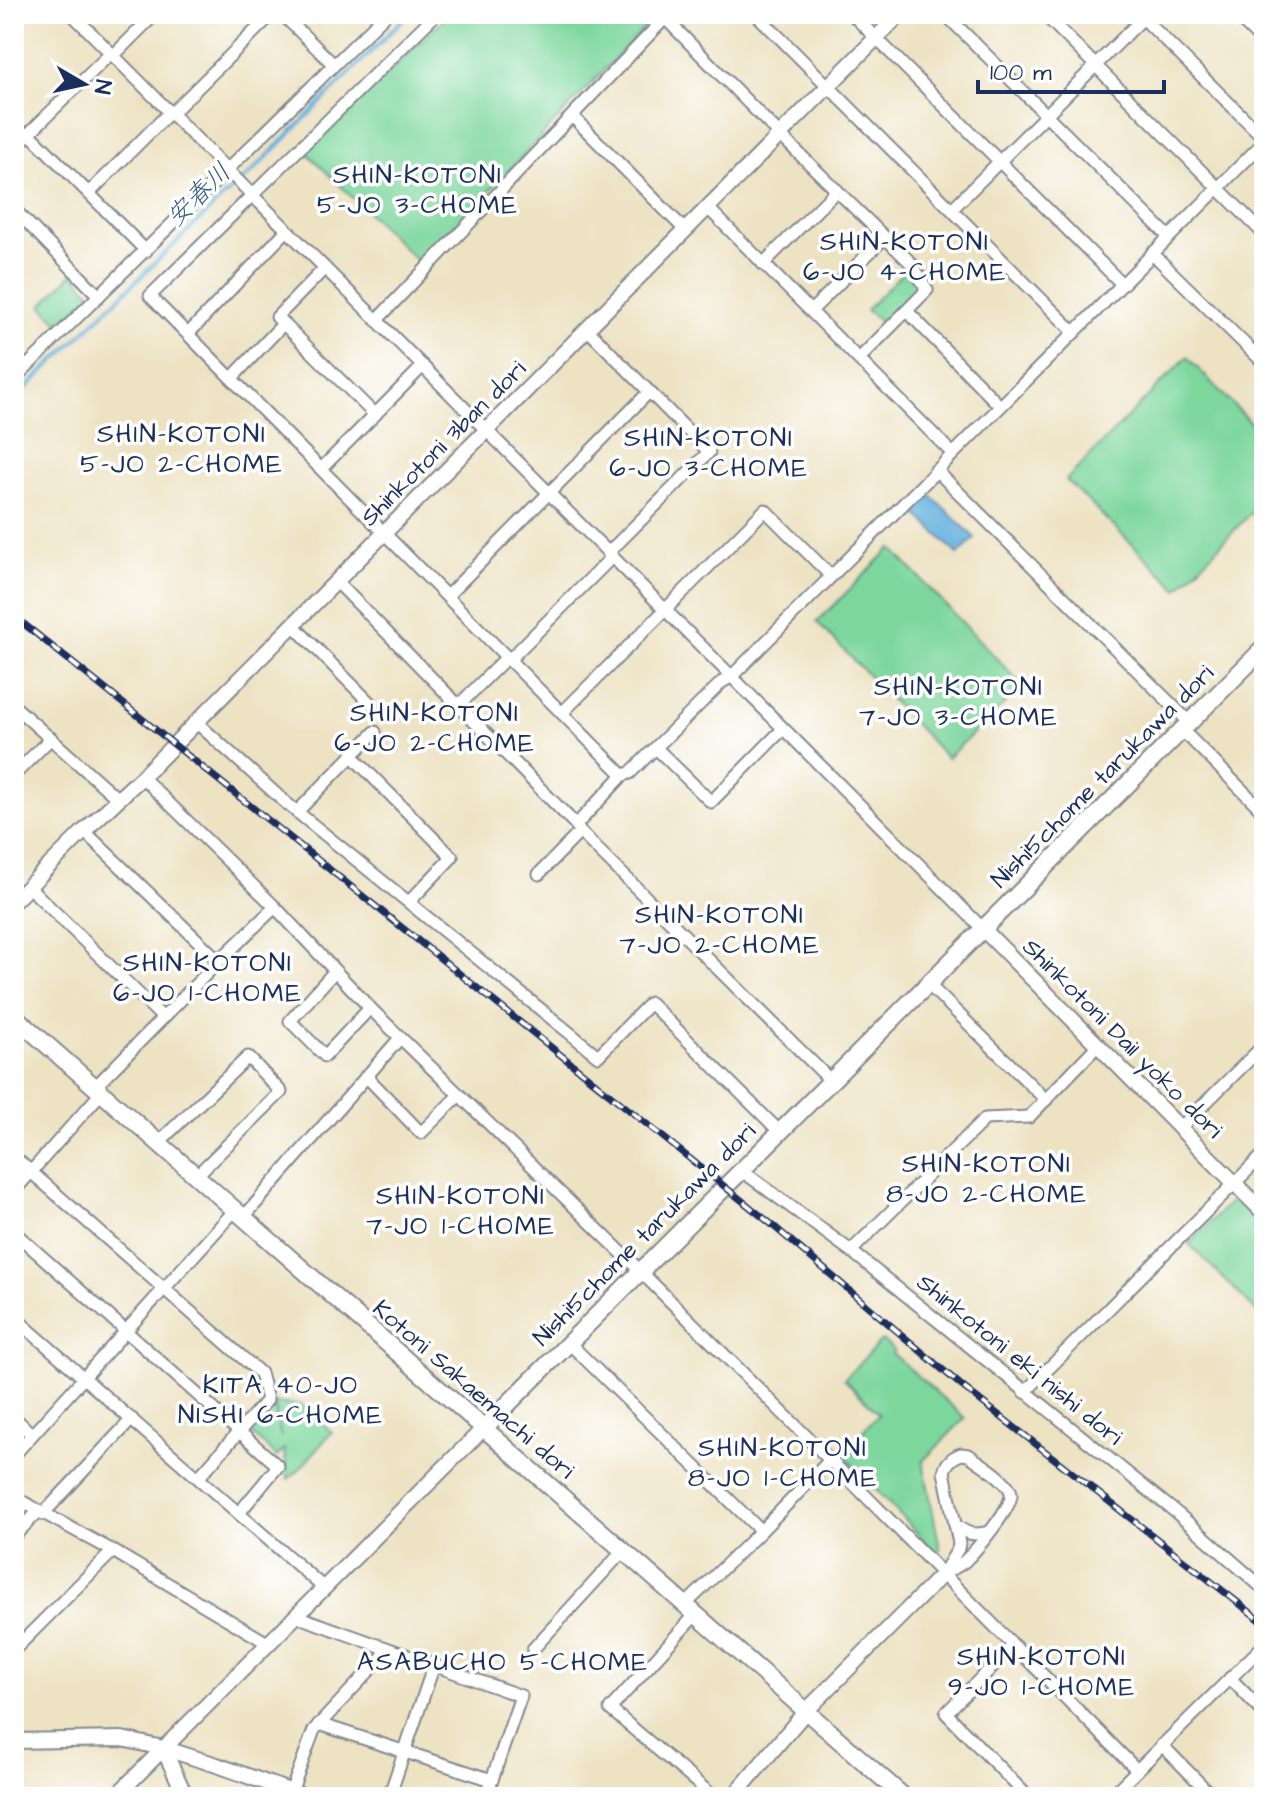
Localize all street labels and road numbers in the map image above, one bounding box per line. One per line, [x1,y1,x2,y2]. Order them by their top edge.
street label: Shinkotoni 3ban dori [353,353,534,534]
street label: Nishi5chome tarukawa dori [983,657,1222,896]
street label: Shinkotoni Dai1 yoko dori [1014,931,1230,1147]
street label: Nishi5chome tarukawa dori [525,1115,764,1354]
street label: Shinkotoni eki nishi dori [909,1266,1130,1454]
street label: Kotoni Sakaemachi dori [365,1292,582,1487]

